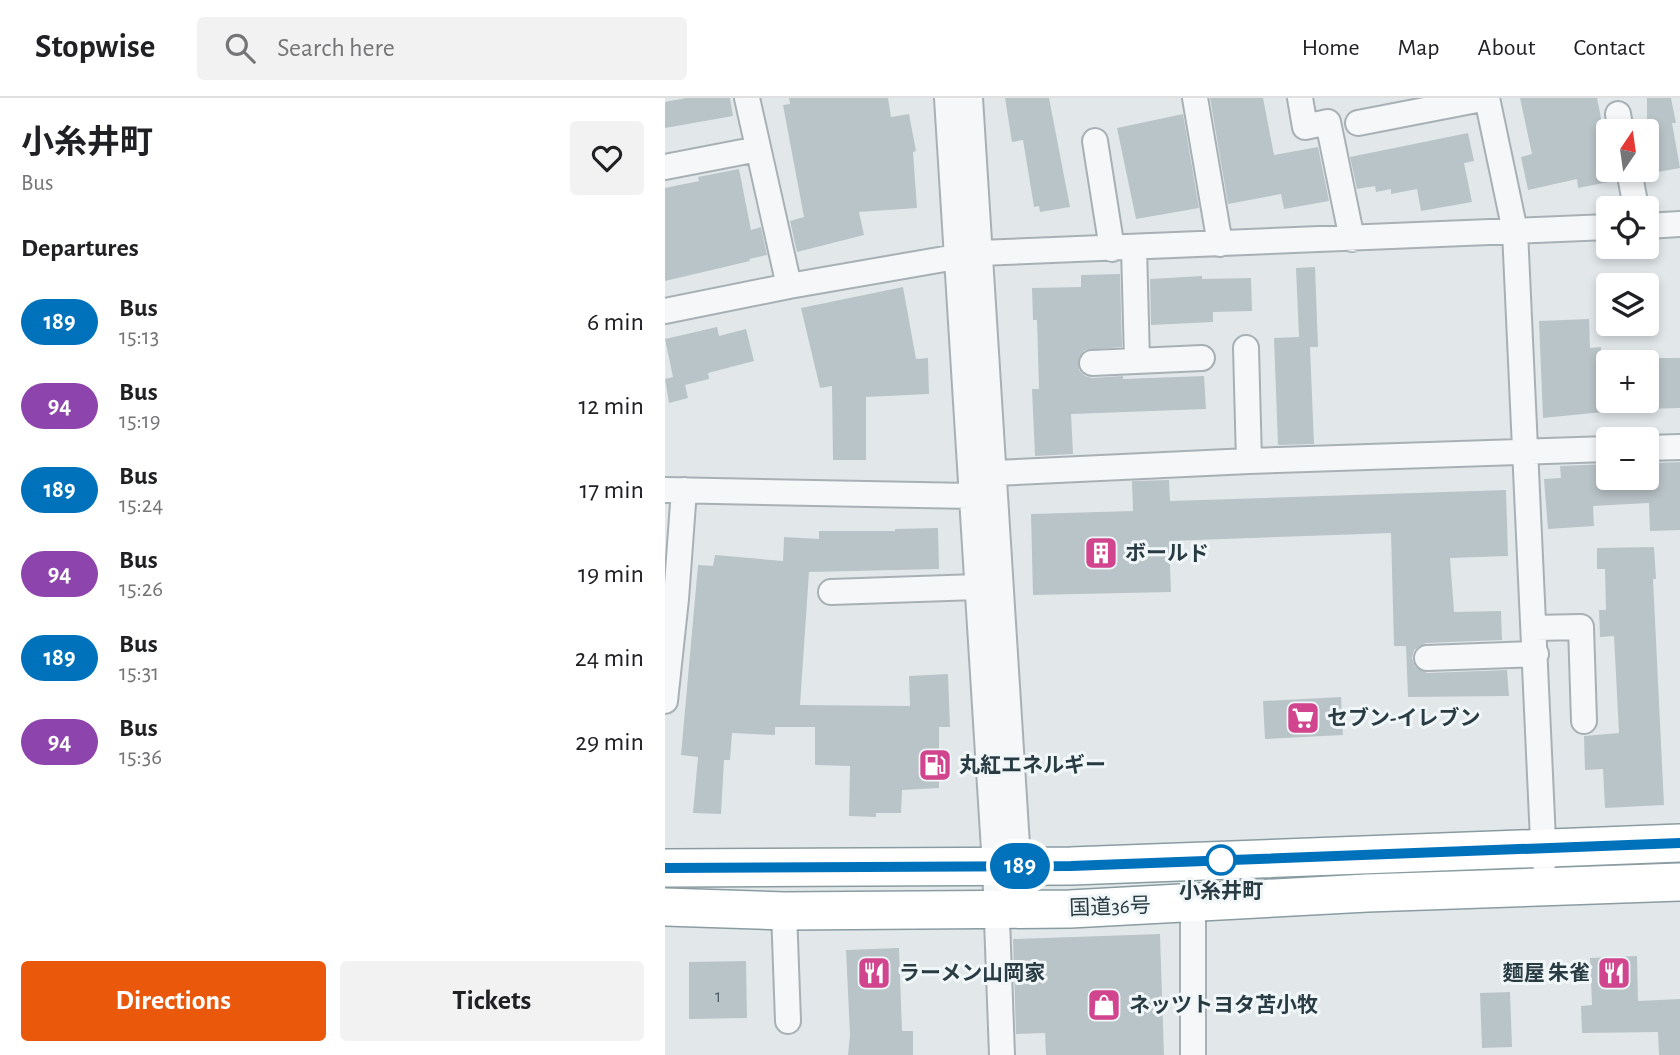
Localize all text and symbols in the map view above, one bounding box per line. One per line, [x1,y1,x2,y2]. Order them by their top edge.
search box [197,17,687,80]
icon: search [221,29,259,67]
text: Stopwise [35,31,155,64]
text: Search here [277,35,395,61]
text: Home [1302,36,1360,60]
text: Map [1398,36,1440,60]
text: About [1478,36,1535,60]
text: Contact [1573,36,1645,60]
north arrow [1596,119,1659,182]
map controls [1596,119,1659,490]
button: heart [570,121,644,195]
text: 小糸井町 [21,127,153,160]
text: Bus [21,172,54,195]
button: locate [1596,196,1659,259]
text: Departures [21,235,139,261]
button: layers [1596,273,1659,336]
text: Bus [119,295,158,321]
text: 6 min [587,309,644,335]
text: 189 [43,310,76,334]
text: 15:13 [119,326,159,349]
button: + [1596,350,1659,413]
text: Bus [119,379,158,405]
text: 12 min [578,393,644,419]
text: 94 [48,394,71,418]
text: 15:19 [119,410,161,433]
button: − [1596,427,1659,490]
text: Bus [119,463,158,489]
text: 17 min [579,477,644,503]
text: 189 [43,478,76,502]
text: 15:24 [119,494,163,517]
building icon: ボールド [1082,534,1120,572]
place label: ボールド [1125,542,1209,564]
text: Bus [119,547,158,573]
text: 19 min [578,561,644,587]
text: 94 [48,562,71,586]
text: 15:26 [119,578,163,601]
text: Bus [119,631,158,657]
text: 24 min [575,645,644,671]
text: 189 [43,646,76,670]
text: 15:31 [119,662,159,685]
supermarket icon: セブン-イレブン [1284,699,1322,737]
place label: セブン-イレブン [1327,706,1480,729]
text: Bus [119,715,158,741]
text: 29 min [575,729,644,755]
text: 94 [48,730,71,754]
text: 15:36 [119,746,162,769]
fuel station icon: 丸紅エネルギー [916,746,954,784]
place label: 丸紅エネルギー [959,753,1106,776]
line badge: 189 [980,843,1060,889]
marker: 小糸井町 [1206,845,1236,875]
text: 189 [1004,854,1036,878]
place label: 小糸井町 [1179,879,1263,902]
street label: 国道36号 [1069,894,1151,919]
restaurant icon: ラーメン山岡家 [855,954,893,992]
restaurant icon: 麵屋 朱雀 [1595,954,1633,992]
button: Directions [21,961,326,1041]
button: Tickets [340,961,644,1041]
place label: ラーメン山岡家 [899,962,1045,984]
place label: 麵屋 朱雀 [1503,962,1590,984]
shop icon: ネッツトヨタ苫小牧 [1085,986,1123,1024]
house number: 1 [715,988,721,1006]
place label: ネッツトヨタ苫小牧 [1129,993,1318,1016]

